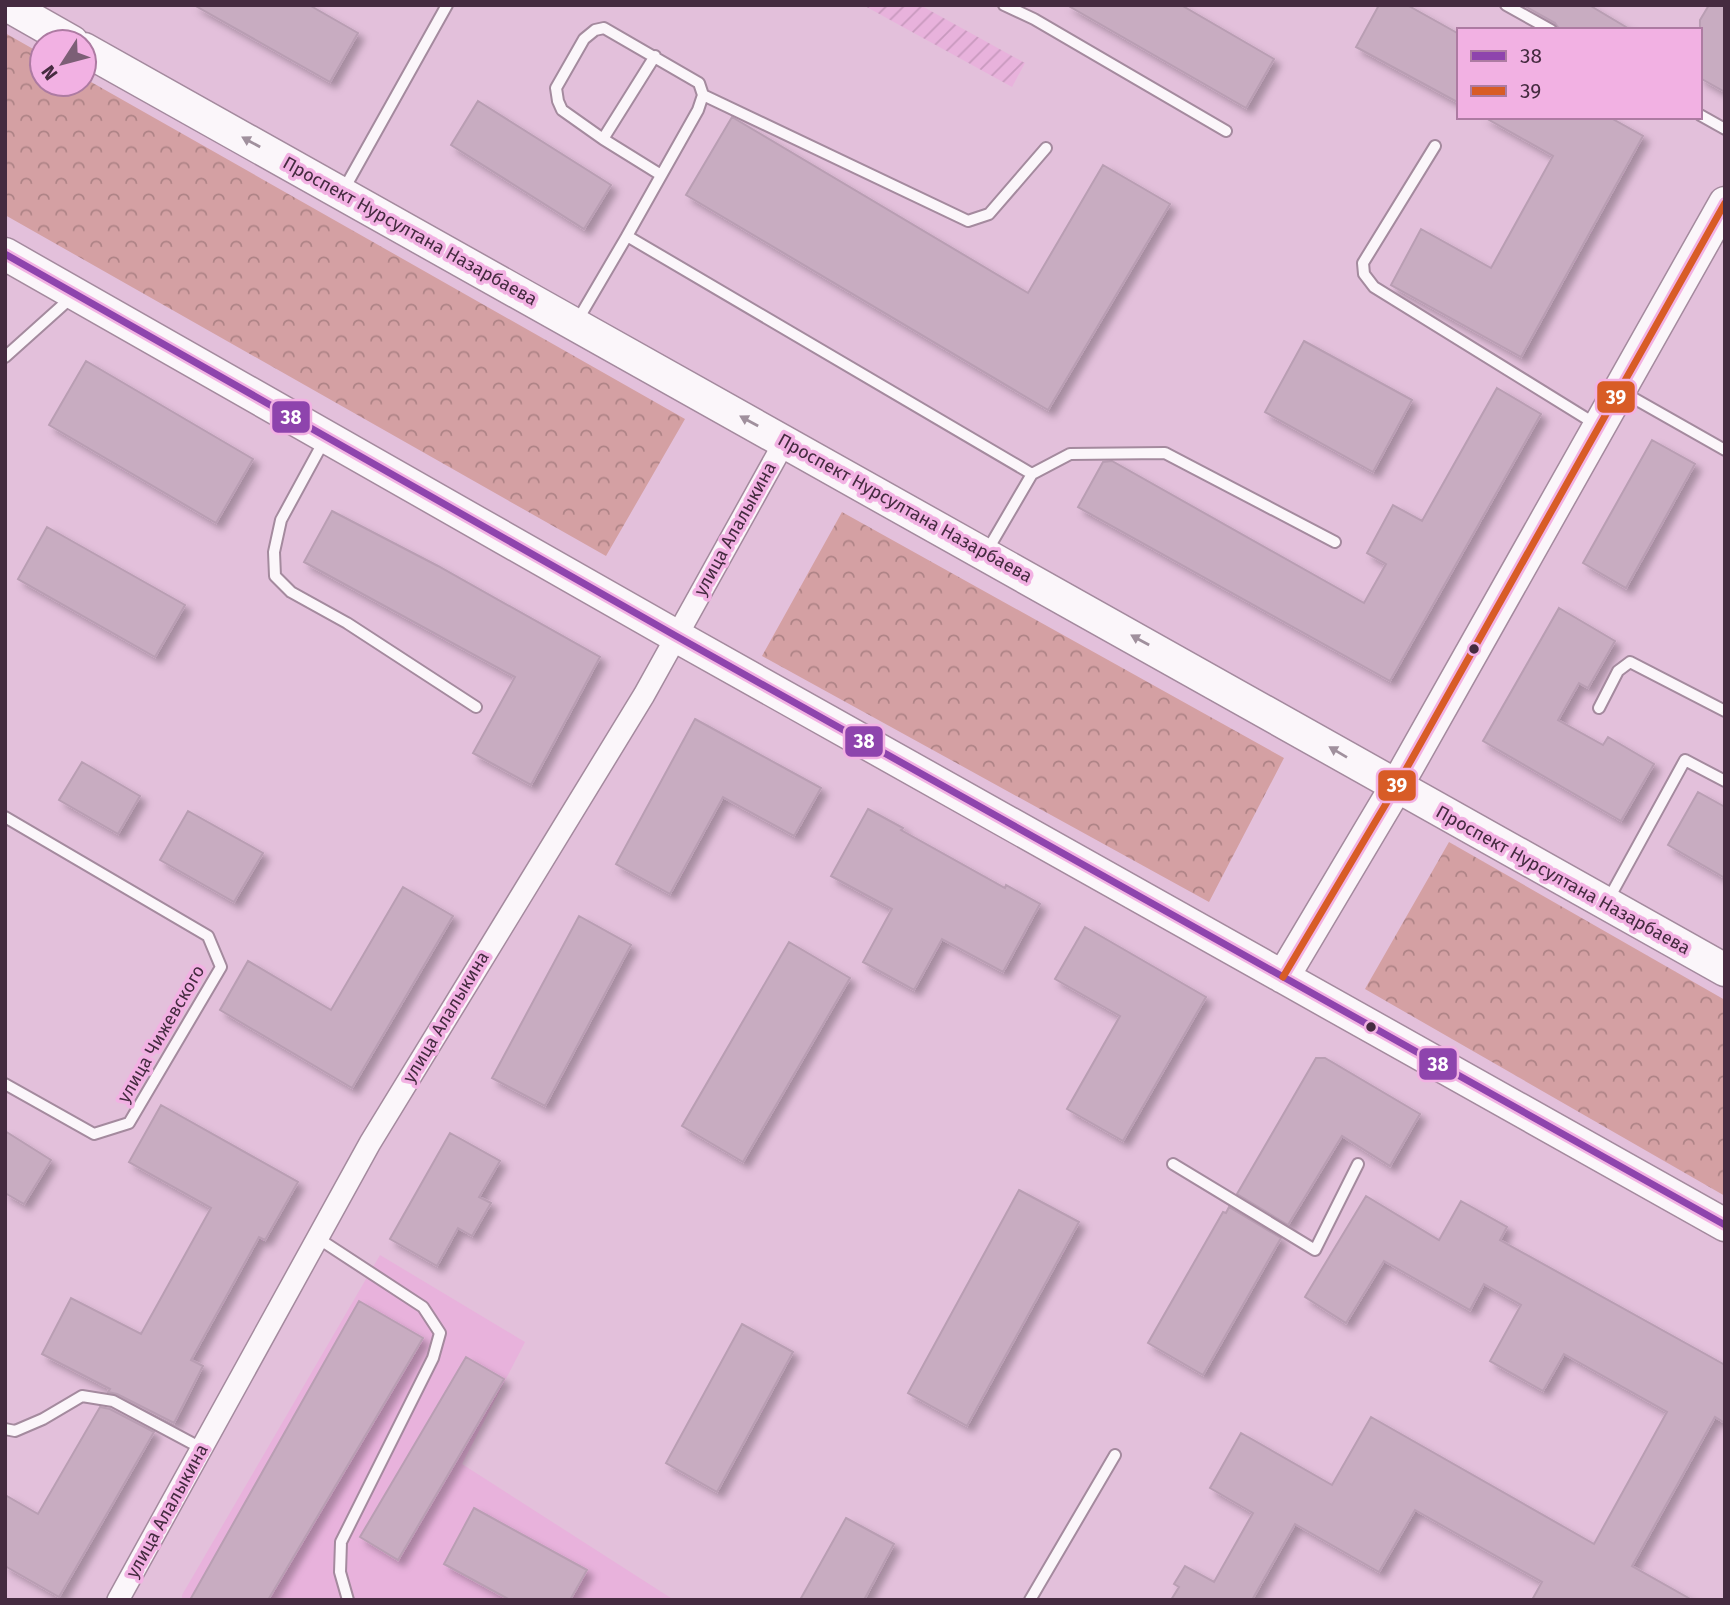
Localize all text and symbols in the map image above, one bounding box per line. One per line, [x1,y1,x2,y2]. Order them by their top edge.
north arrow [28,28,98,98]
legend [1457,28,1702,119]
text: 38 [1520,43,1542,69]
text: N [37,61,63,85]
text: 39 [1520,78,1541,104]
one-way arrow [242,136,261,148]
street label: Проспект Нурсултана Назарбаева [279,152,541,310]
line badge: 39 [1596,380,1636,414]
text: 39 [1605,386,1627,409]
line badge: 38 [271,400,311,434]
text: 38 [280,406,301,429]
one-way arrow [739,415,759,427]
street label: Проспект Нурсултана Назарбаева [774,429,1036,587]
street label: улица Алалыкина [689,458,781,600]
one-way arrow [1130,634,1150,646]
unlabelled marker [1467,642,1481,656]
line badge: 38 [844,725,884,758]
text: 38 [853,730,874,753]
one-way arrow [1328,746,1347,758]
line badge: 39 [1377,769,1417,802]
text: 39 [1386,774,1408,797]
street label: Проспект Нурсултана Назарбаева [1432,801,1694,959]
street label: улица Алалыкина [398,947,494,1087]
street label: улица Чижевского [113,961,209,1107]
unlabelled marker [1364,1020,1378,1034]
line badge: 38 [1418,1047,1458,1081]
text: 38 [1427,1053,1448,1076]
street label: улица Алалыкина [121,1440,213,1582]

